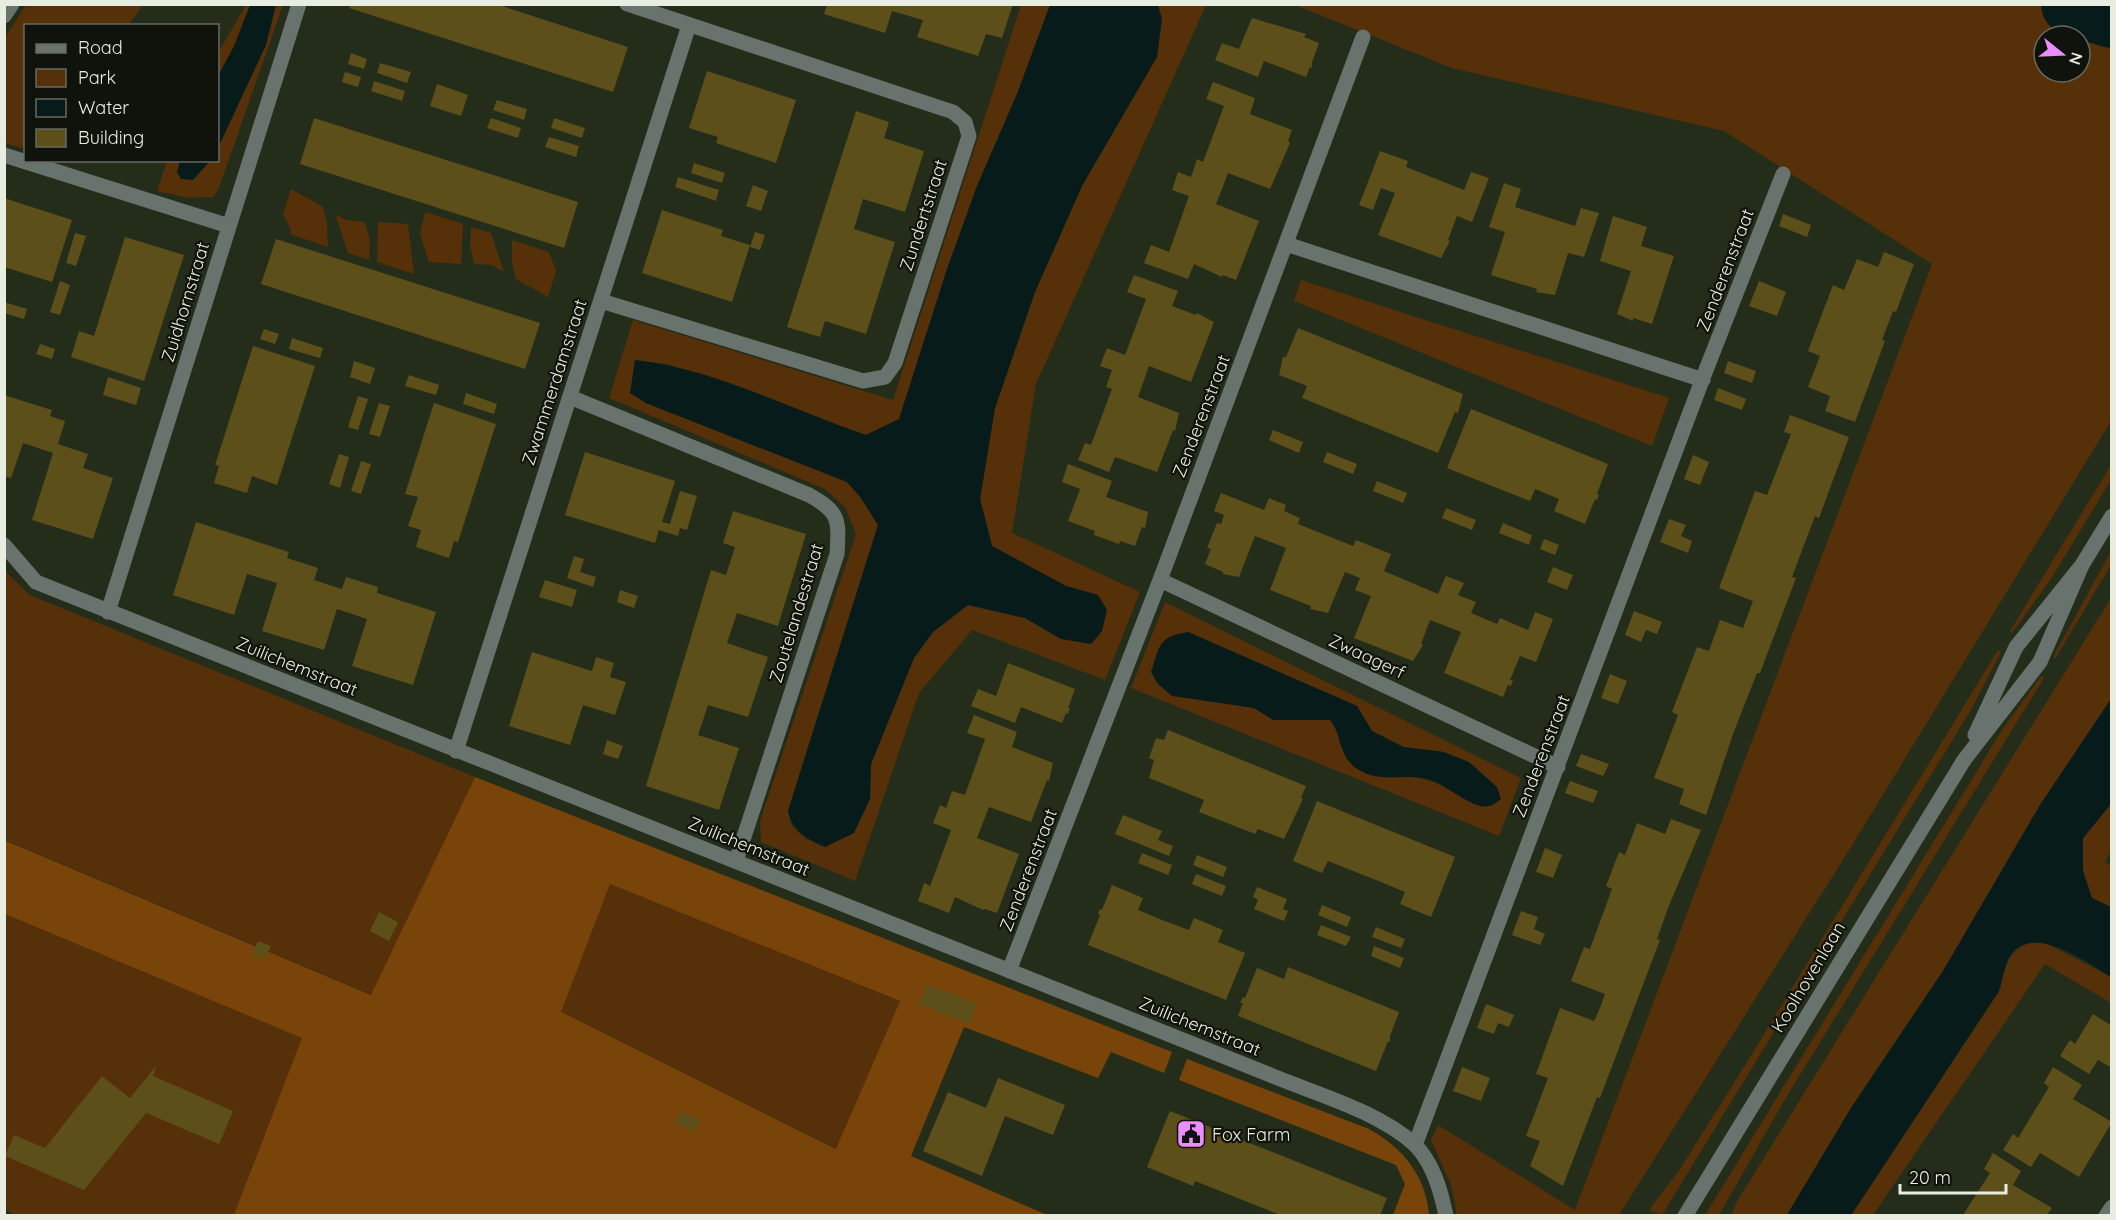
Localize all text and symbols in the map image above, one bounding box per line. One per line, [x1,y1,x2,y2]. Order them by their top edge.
legend [24,24,219,162]
north arrow [2032,24,2092,84]
text: Road [78,36,123,59]
text: N [2065,50,2088,67]
text: Park [78,66,116,89]
text: Water [78,96,129,119]
text: Building [78,126,144,149]
street label: Zundertstraat [894,156,952,274]
street label: Zenderenstraat [1691,205,1759,335]
street label: Zuidhornstraat [156,239,214,365]
street label: Zwammerdamstraat [516,296,592,468]
street label: Zenderenstraat [1167,351,1235,481]
street label: Zoutelandestraat [764,540,828,686]
street label: Zwaagerf [1325,628,1409,684]
street label: Zuilichemstraat [233,631,361,701]
street label: Zenderenstraat [1507,691,1575,821]
street label: Zenderenstraat [994,805,1062,935]
street label: Zuilichemstraat [685,811,813,881]
street label: Koolhovenlaan [1766,917,1850,1037]
street label: Zuilichemstraat [1136,991,1264,1061]
public building icon: Fox Farm [1175,1118,1207,1150]
place label: Fox Farm [1212,1123,1290,1146]
scale bar [1900,1157,2006,1195]
text: 20 m [1909,1166,1951,1189]

